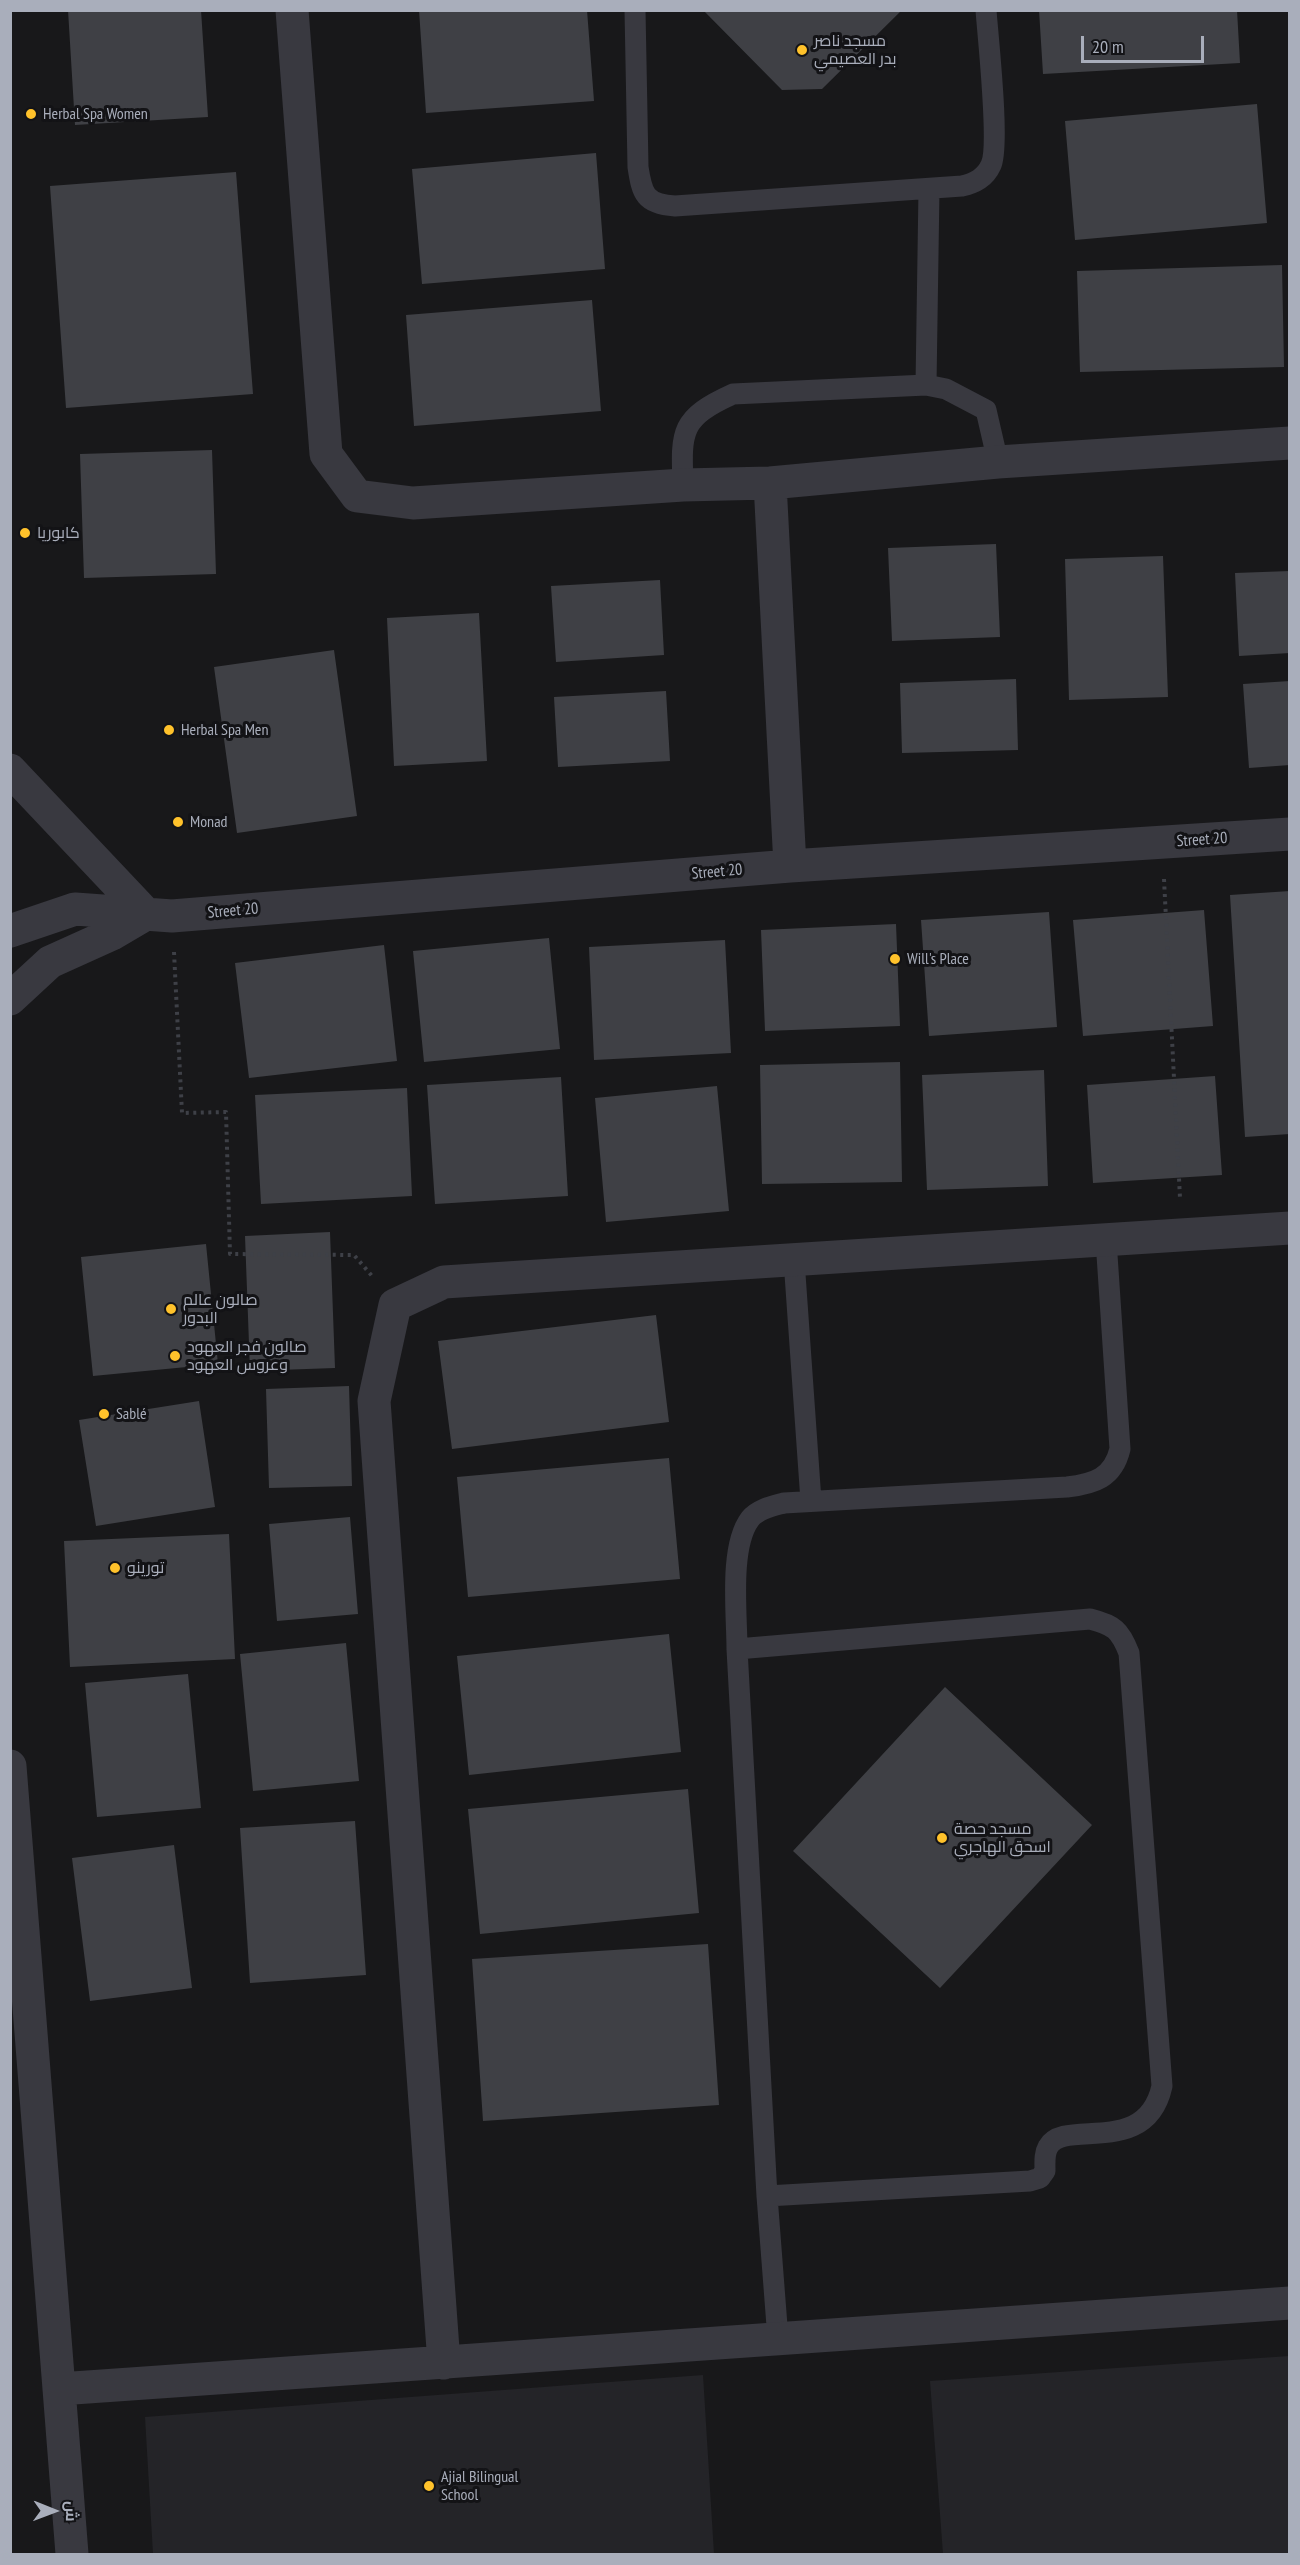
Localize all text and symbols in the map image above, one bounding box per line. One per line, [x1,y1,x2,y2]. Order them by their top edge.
scale bar [1084,24,1207,62]
place label: مسجد ناصر بدر العصيمي [814,31,897,69]
text: 20 m [1092,35,1124,58]
marker: مسجد ناصر بدر العصيمي [795,43,809,57]
place label: Herbal Spa Women [43,104,148,124]
marker: Herbal Spa Women [24,107,38,121]
place label: كابوريا [37,523,80,543]
marker: كابوريا [18,526,32,540]
place label: Herbal Spa Men [181,720,268,740]
marker: Herbal Spa Men [162,723,176,737]
place label: Monad [190,812,227,832]
marker: Monad [171,815,185,829]
street label: Street 20 [1176,829,1228,851]
street label: Street 20 [691,860,743,884]
street label: Street 20 [207,899,259,923]
place label: Will's Place [907,949,969,969]
marker: Will's Place [888,952,902,966]
place label: صالون عالم البدور [183,1290,258,1328]
marker: صالون عالم البدور [164,1302,178,1316]
place label: صالون فجر العهود وعروس العهود [187,1337,307,1375]
marker: صالون فجر العهود وعروس العهود [168,1349,182,1363]
place label: Sablé [116,1404,147,1424]
marker: Sablé [97,1407,111,1421]
place label: تورينو [127,1558,164,1578]
marker: تورينو [108,1561,122,1575]
place label: مسجد حصة اسحق الهاجري [954,1819,1051,1857]
marker: مسجد حصة اسحق الهاجري [935,1831,949,1845]
place label: Ajial Bilingual School [441,2467,518,2505]
marker: Ajial Bilingual School [422,2479,436,2493]
north arrow [24,2481,84,2541]
text: ش [62,2501,82,2522]

